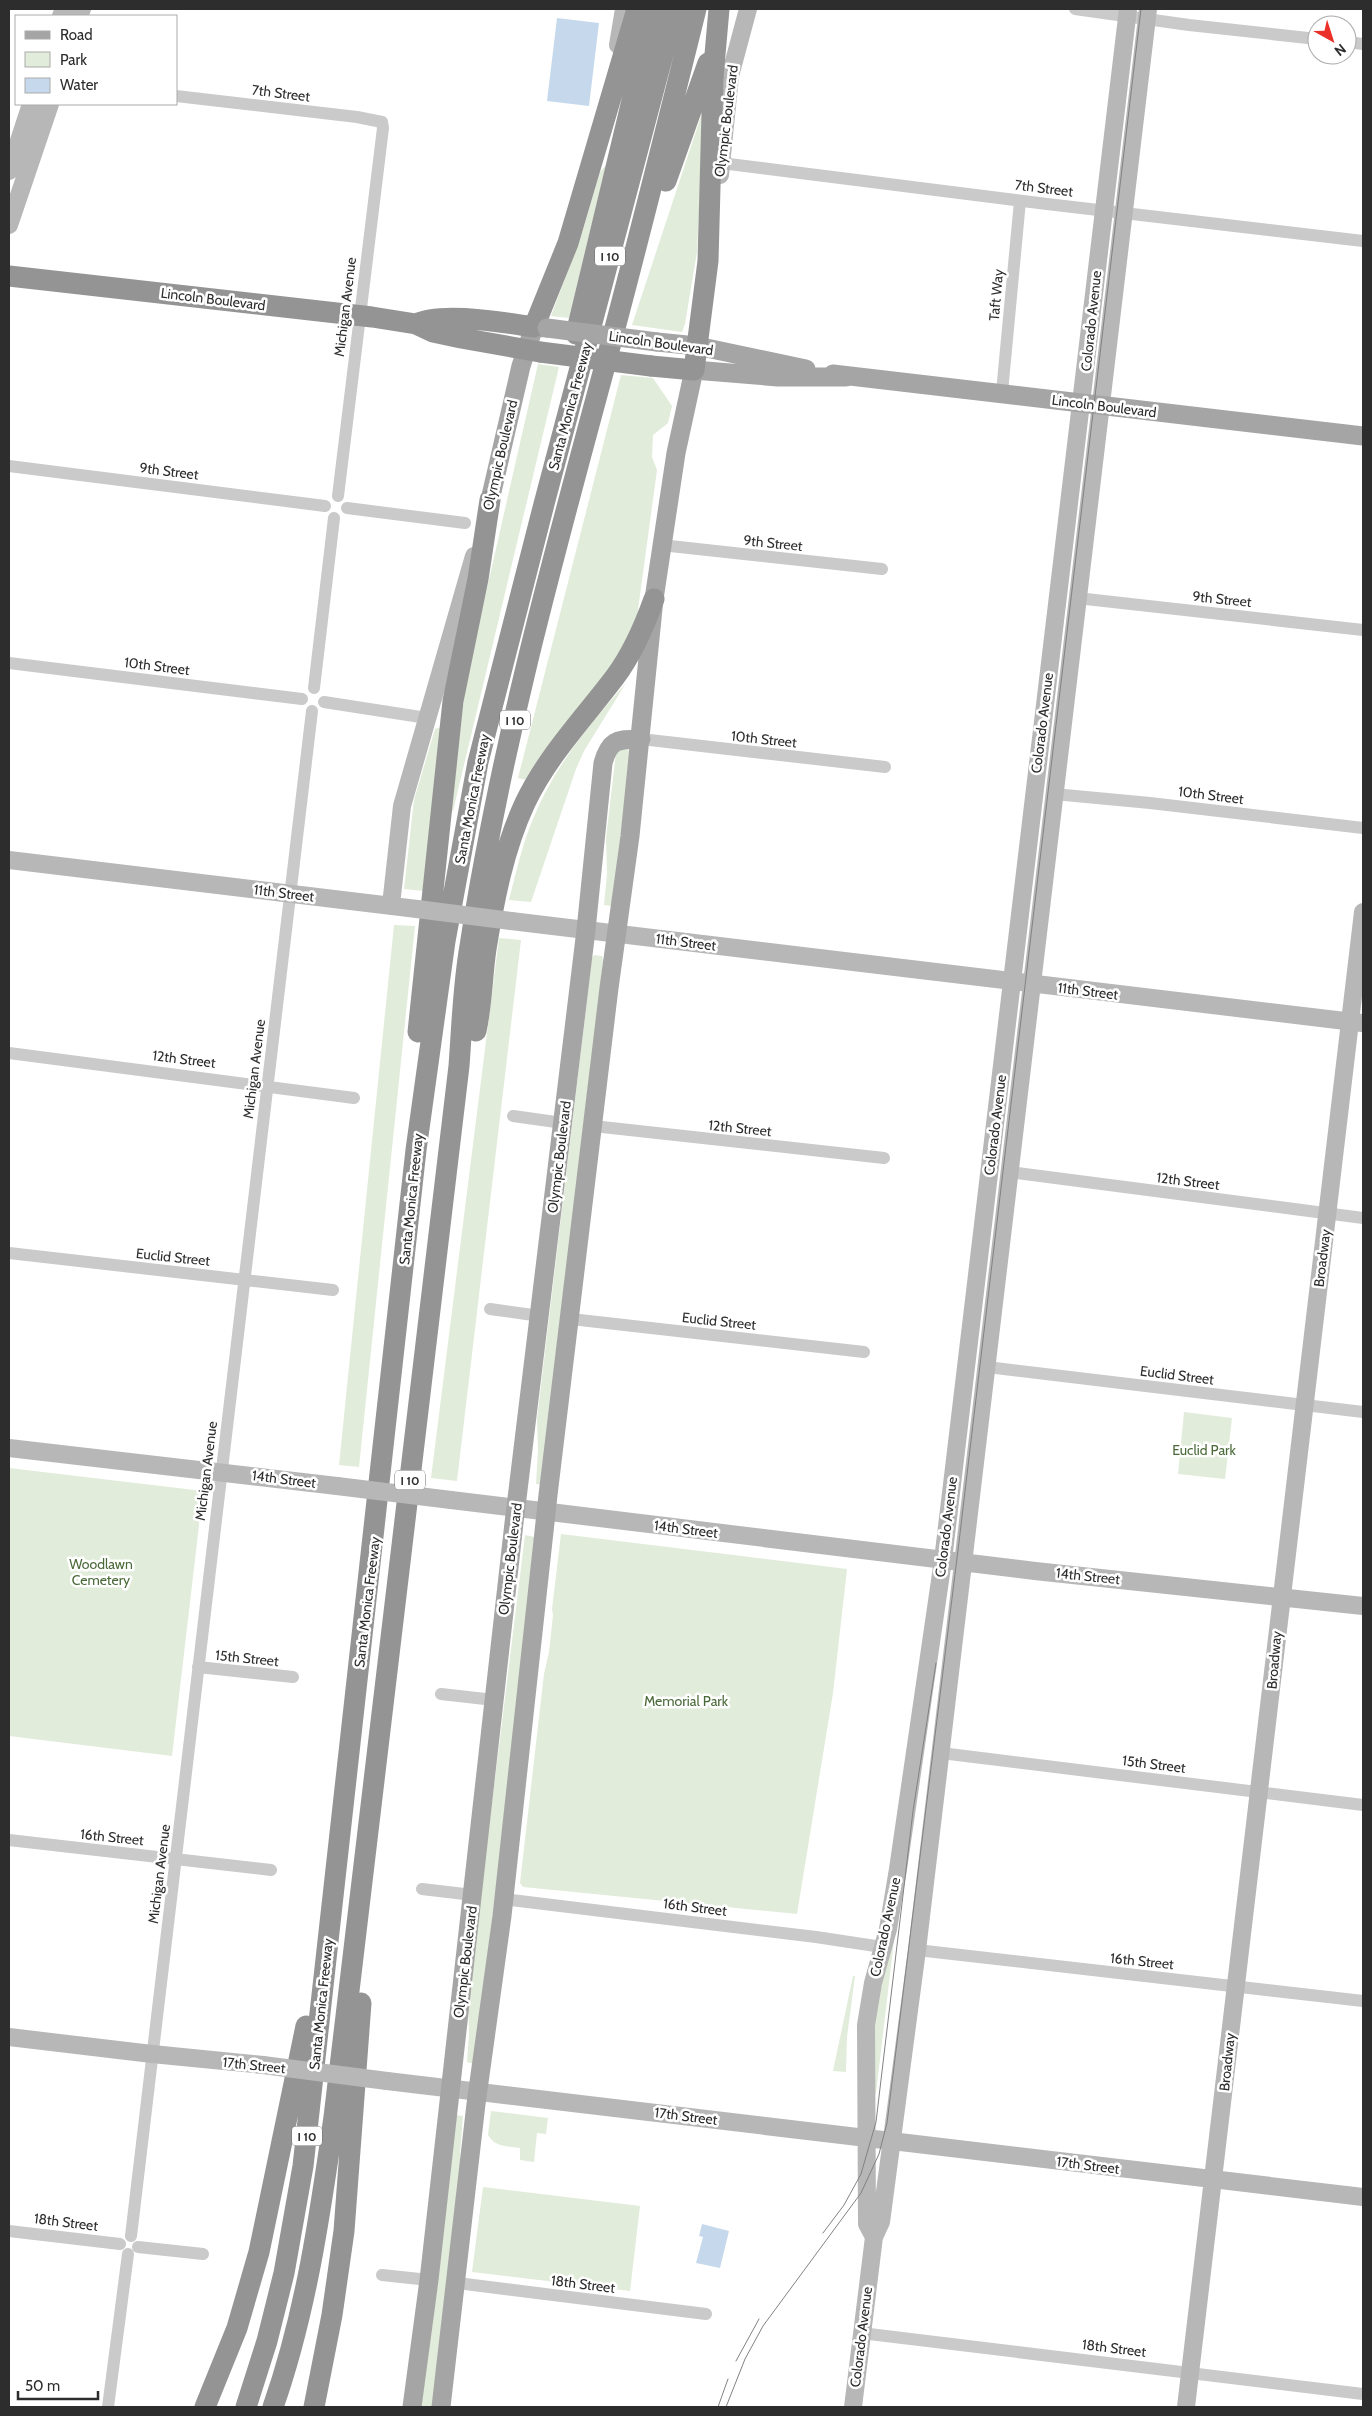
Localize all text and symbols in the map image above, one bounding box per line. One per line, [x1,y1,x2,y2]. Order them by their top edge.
legend [15,15,178,105]
north arrow [1307,15,1357,65]
text: Road [60,26,93,44]
text: N [1331,40,1350,60]
text: Park [60,51,87,69]
street label: Olympic Boulevard [710,64,742,178]
text: Water [60,76,98,94]
street label: 7th Street [251,81,311,106]
street label: 7th Street [1014,176,1074,201]
road number: I 10 [595,247,625,266]
street label: Michigan Avenue [330,256,360,358]
street label: Taft Way [985,268,1007,322]
street label: Colorado Avenue [1077,270,1105,372]
street label: Lincoln Boulevard [160,284,266,314]
street label: Lincoln Boulevard [608,327,714,359]
street label: Santa Monica Freeway [544,340,596,472]
street label: Lincoln Boulevard [1051,391,1157,421]
street label: Olympic Boulevard [479,398,521,512]
street label: 9th Street [138,458,200,484]
street label: 9th Street [743,531,804,555]
street label: 9th Street [1192,587,1253,611]
street label: 10th Street [123,653,191,679]
street label: Colorado Avenue [1027,672,1057,774]
road number: I 10 [500,710,530,730]
street label: 10th Street [730,727,798,751]
street label: Santa Monica Freeway [451,732,493,866]
street label: 10th Street [1177,782,1245,808]
street label: 11th Street [253,880,315,906]
street label: 11th Street [655,929,717,955]
street label: 11th Street [1057,978,1119,1004]
street label: Michigan Avenue [239,1018,269,1120]
street label: 12th Street [151,1046,217,1072]
street label: Colorado Avenue [980,1074,1010,1176]
street label: Olympic Boulevard [543,1100,575,1214]
street label: 12th Street [708,1116,773,1140]
street label: Santa Monica Freeway [395,1132,427,1266]
street label: 12th Street [1155,1168,1221,1194]
street label: Broadway [1310,1228,1334,1288]
street label: Euclid Street [135,1244,211,1270]
street label: Euclid Street [681,1308,757,1334]
street label: Euclid Street [1139,1362,1215,1388]
street label: Michigan Avenue [191,1420,221,1522]
park label: Euclid Park [1172,1441,1237,1459]
street label: 14th Street [251,1466,317,1492]
road number: I 10 [395,1470,425,1490]
street label: Colorado Avenue [931,1476,961,1578]
street label: Olympic Boulevard [494,1502,526,1616]
street label: 14th Street [653,1516,719,1542]
street label: Santa Monica Freeway [350,1535,384,1669]
park label: Woodlawn Cemetery [69,1555,133,1589]
street label: 14th Street [1055,1564,1121,1588]
street label: Broadway [1262,1630,1286,1690]
street label: 15th Street [214,1646,280,1670]
park label: Memorial Park [644,1692,729,1710]
street label: 15th Street [1121,1751,1187,1777]
street label: Michigan Avenue [144,1823,174,1925]
street label: 16th Street [79,1825,145,1849]
street label: Colorado Avenue [866,1876,904,1978]
street label: 16th Street [662,1894,728,1920]
street label: Olympic Boulevard [449,1905,481,2019]
street label: Santa Monica Freeway [305,1937,337,2071]
street label: 16th Street [1109,1949,1175,1973]
street label: Broadway [1215,2032,1239,2092]
street label: 17th Street [222,2053,287,2077]
street label: 17th Street [654,2103,719,2129]
road number: I 10 [292,2126,322,2146]
street label: 17th Street [1056,2152,1121,2178]
street label: 18th Street [33,2209,99,2235]
street label: 18th Street [550,2271,616,2297]
street label: Colorado Avenue [846,2286,876,2388]
street label: 18th Street [1081,2335,1147,2361]
scale bar [18,2368,98,2400]
text: 50 m [25,2377,60,2395]

